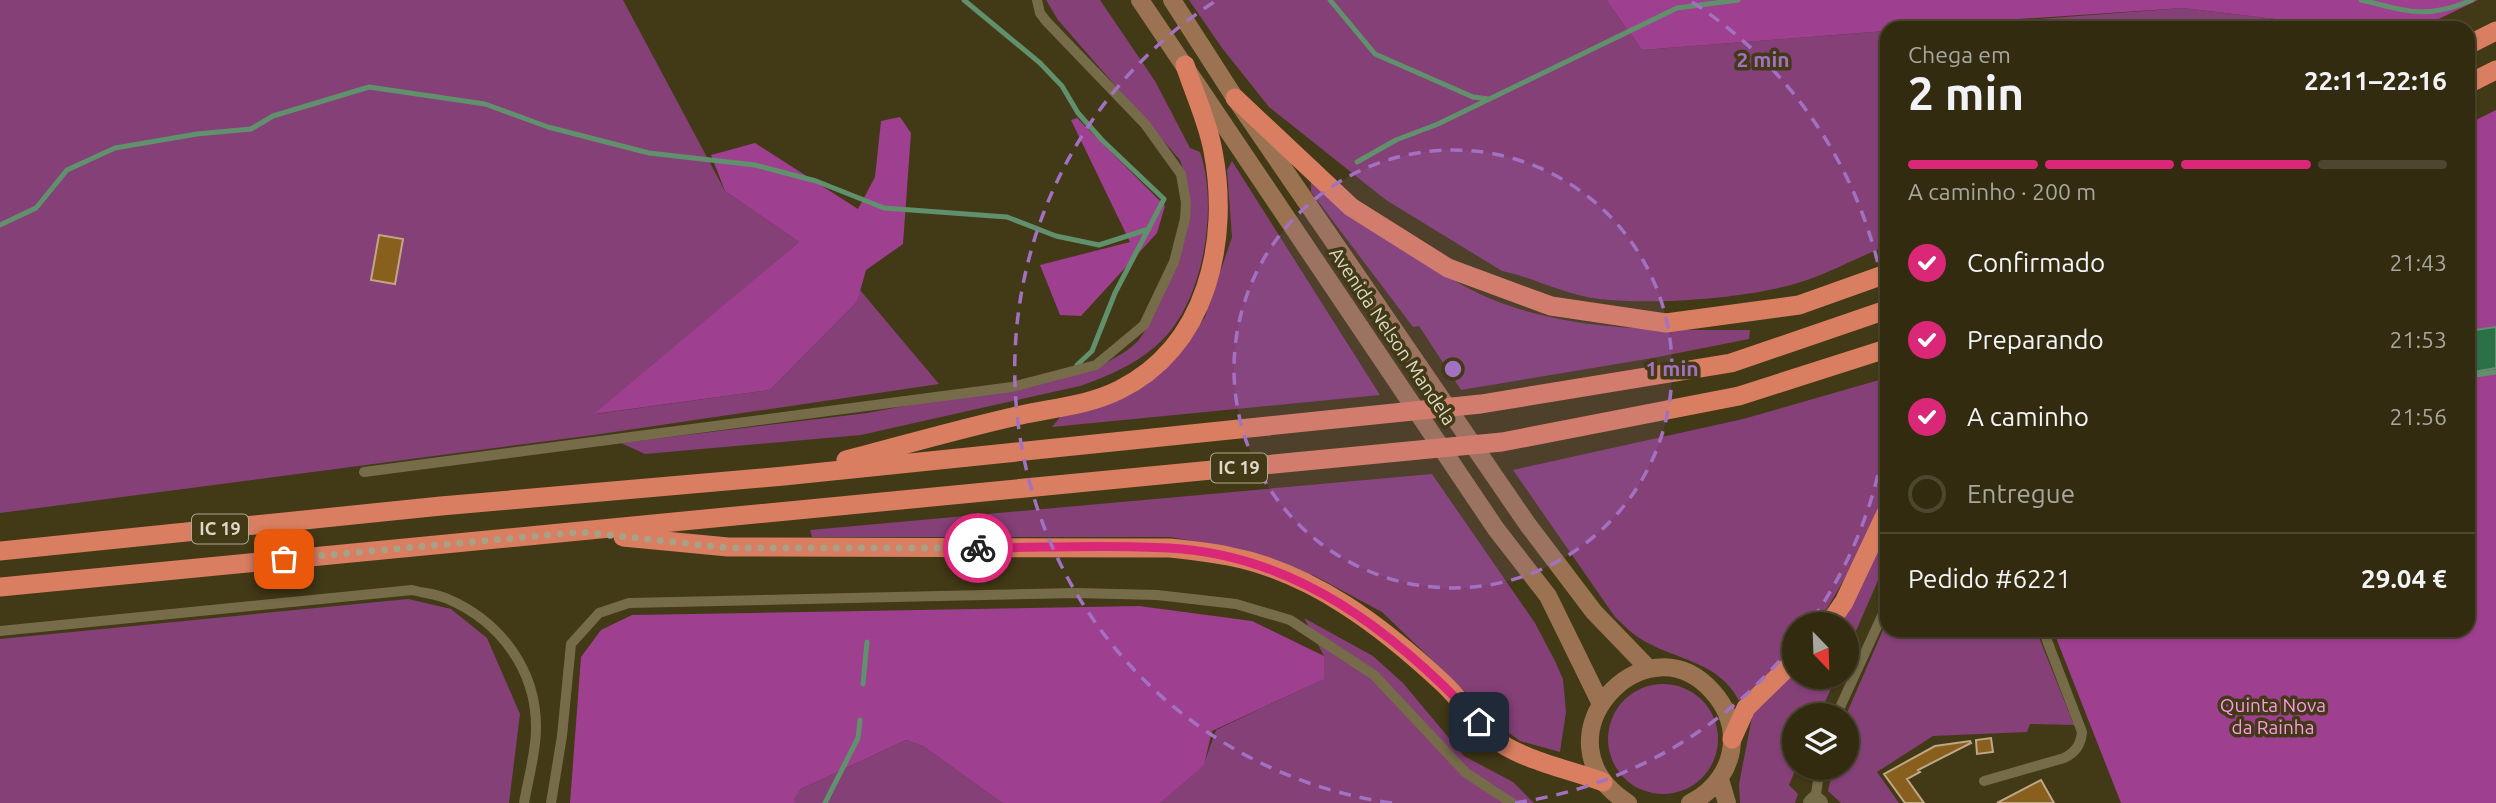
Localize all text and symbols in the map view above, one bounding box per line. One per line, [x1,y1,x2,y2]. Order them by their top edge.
text: Chega em [1908,42,2011,67]
text: 2 min [1736,47,1790,71]
text: 22:11–22:16 [2304,66,2447,95]
text: 2 min [1908,67,2024,119]
text: A caminho · 200 m [1908,179,2096,204]
street label: Avenida Nelson Mandela [1325,243,1461,429]
icon: check [1908,244,1946,282]
text: Confirmado [1967,248,2105,277]
text: 21:43 [2389,250,2447,275]
icon: check [1908,321,1946,359]
text: Preparando [1967,325,2104,354]
text: 21:53 [2389,327,2447,352]
text: 1 min [1645,356,1699,380]
centre of rings [1441,357,1465,381]
icon: check [1908,398,1946,436]
text: A caminho [1967,402,2089,431]
text: 21:56 [2389,404,2447,429]
road number: IC 19 [1211,454,1267,482]
text: Entregue [1967,479,2075,508]
courier [943,513,1013,583]
road number: IC 19 [192,514,248,544]
pin [254,529,314,589]
icon: bike [959,529,997,567]
icon: bag [265,540,303,578]
text: Pedido #6221 [1908,564,2071,593]
text: 29.04 € [2361,564,2447,593]
north arrow [1782,612,1858,690]
map controls [1782,612,1859,780]
pin [1449,692,1509,752]
park label: Quinta Nova da Rainha [2220,694,2326,738]
icon: home [1460,703,1498,741]
button: layers [1782,703,1859,780]

